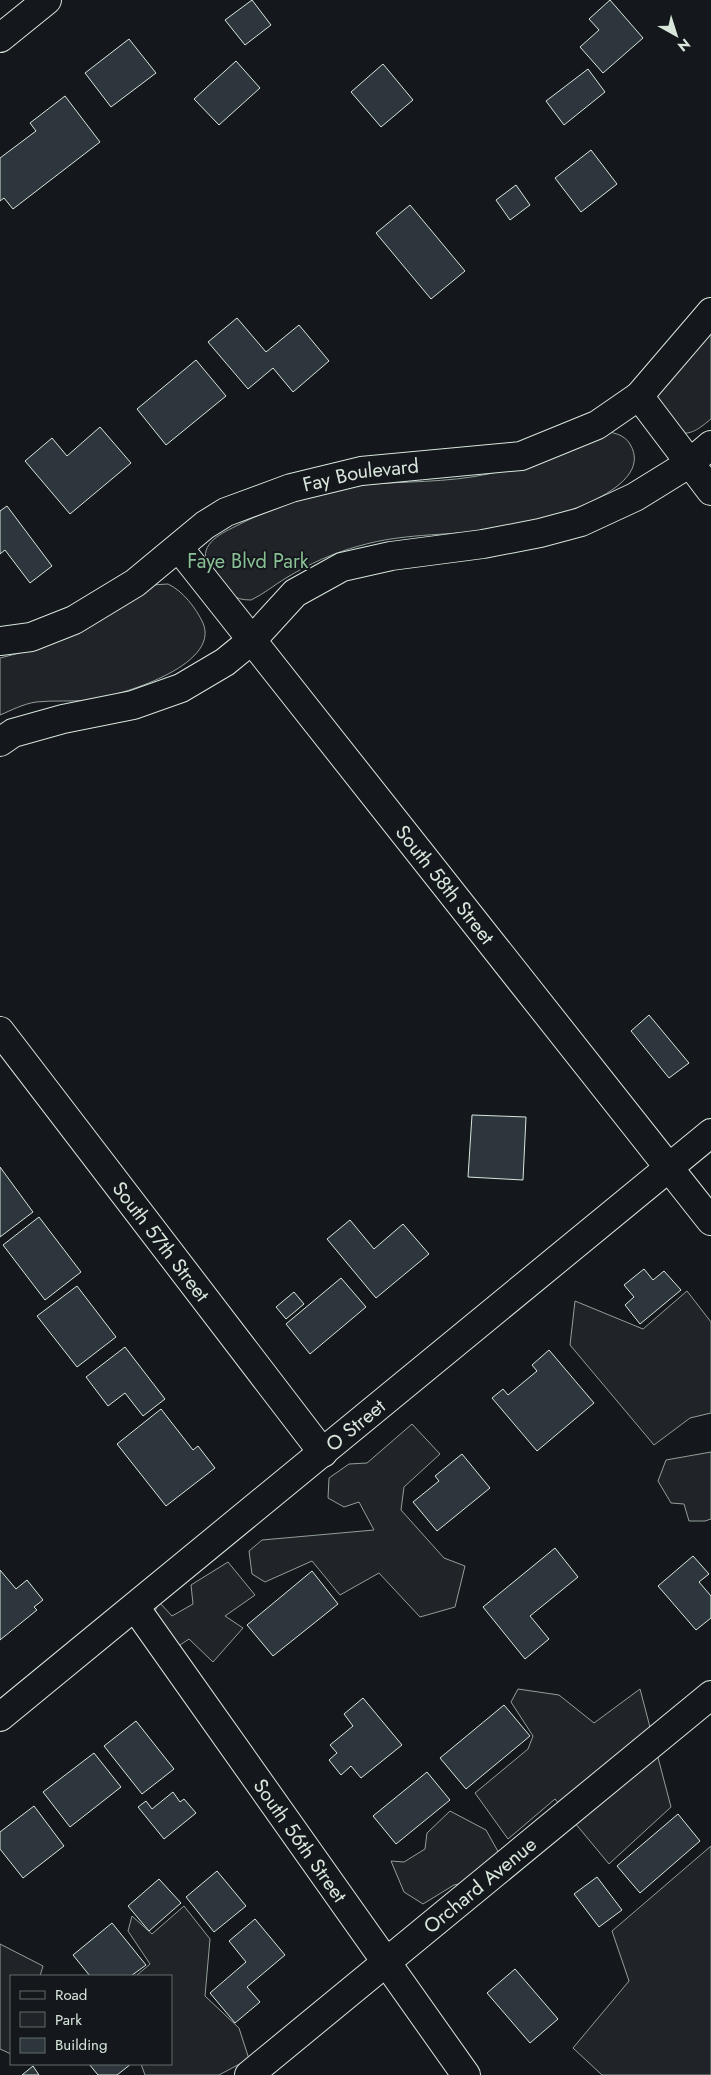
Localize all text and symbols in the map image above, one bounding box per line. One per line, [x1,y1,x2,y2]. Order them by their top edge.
north arrow [651,10,701,60]
text: N [674,34,695,56]
street label: Fay Boulevard [300,452,420,500]
park label: Faye Blvd Park [187,547,309,576]
street label: South 58th Street [388,819,501,951]
street label: South 57th Street [105,1176,216,1308]
street label: O Street [320,1392,392,1459]
street label: South 56th Street [246,1773,354,1909]
street label: Orchard Avenue [417,1830,543,1941]
legend [10,1975,172,2065]
text: Road [55,1984,87,2006]
text: Park [55,2009,82,2031]
text: Building [55,2034,107,2056]

